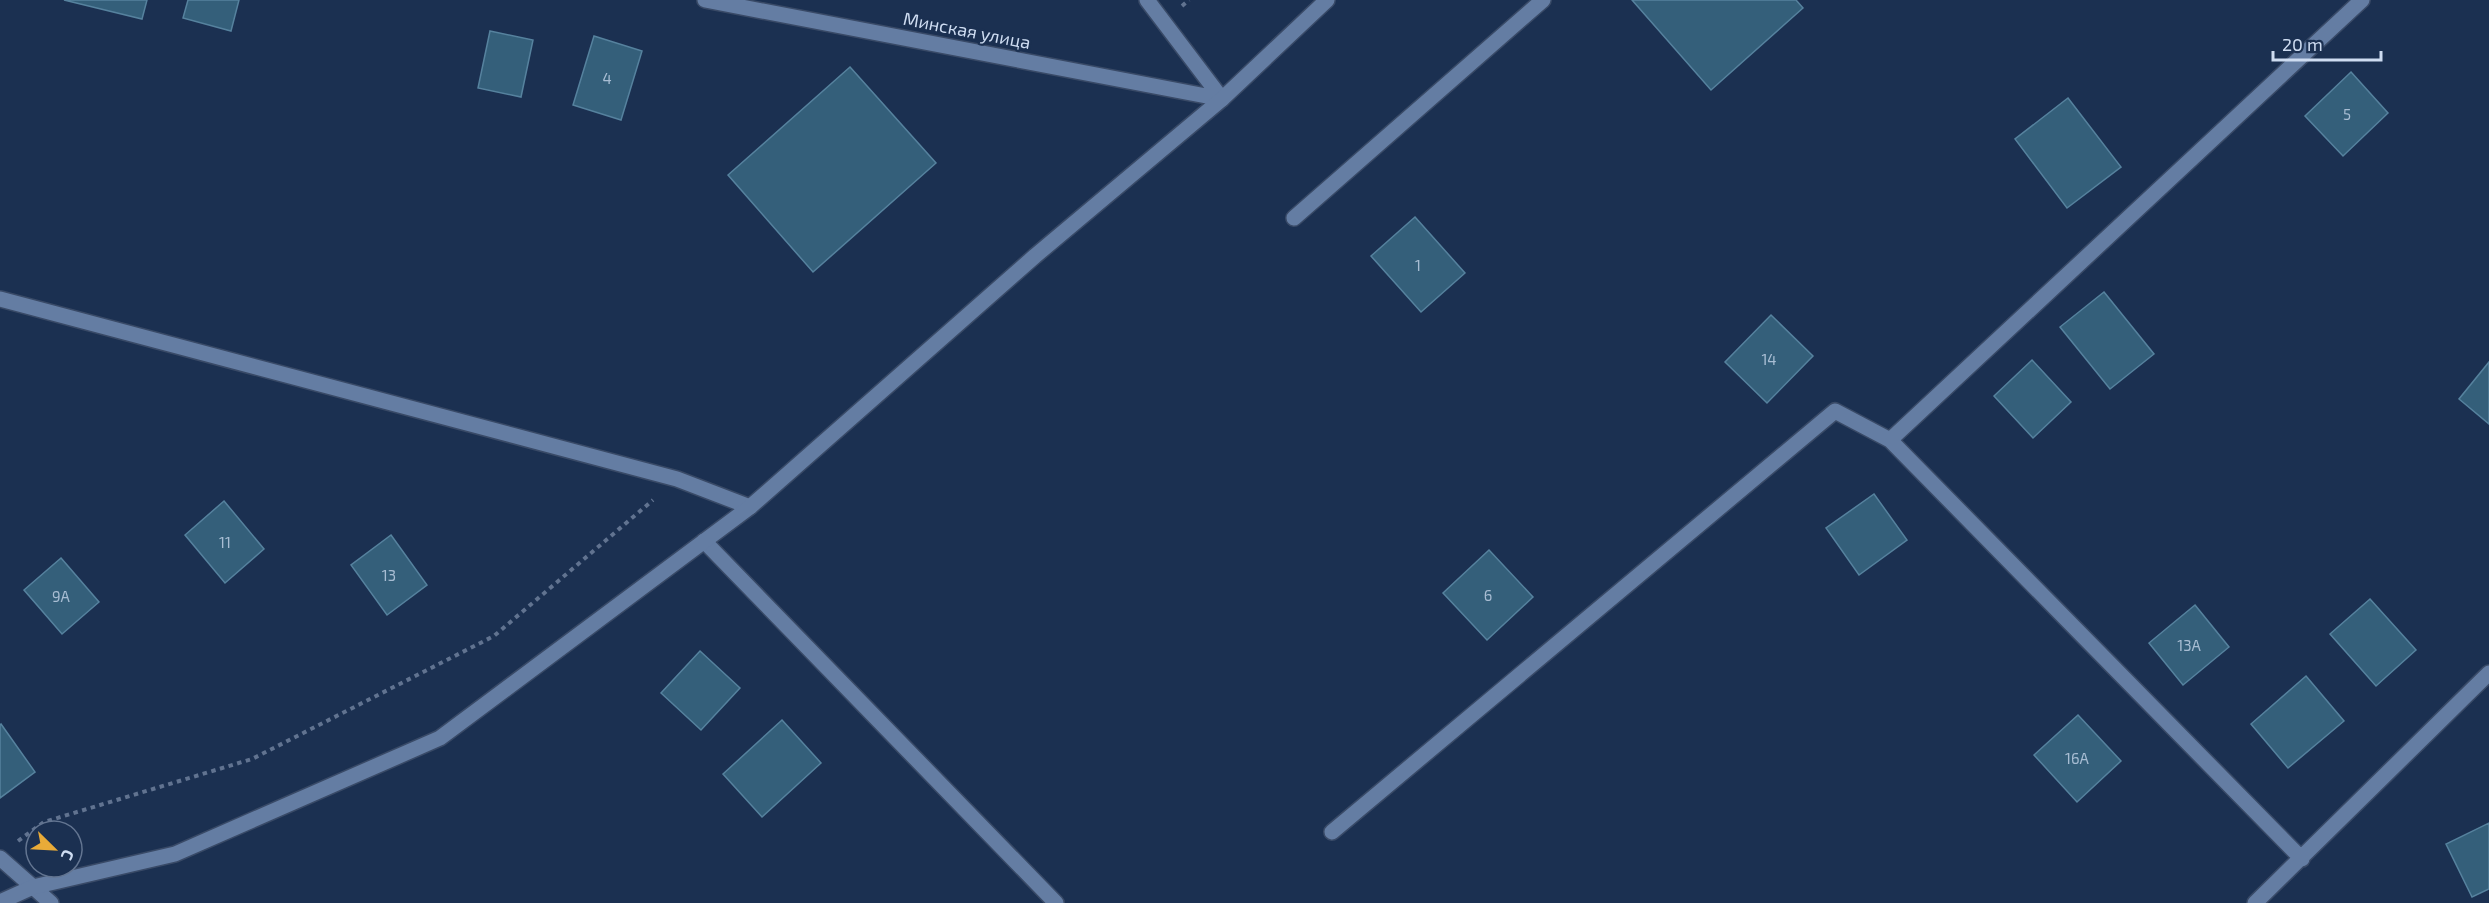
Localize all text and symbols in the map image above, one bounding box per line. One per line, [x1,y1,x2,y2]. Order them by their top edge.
street label: Минская улица [901,7,1033,53]
scale bar [2273,24,2381,62]
text: 20 m [2282,33,2323,55]
house number: 4 [602,69,612,87]
house number: 5 [2343,105,2351,123]
house number: 1 [1415,256,1421,274]
house number: 14 [1761,350,1777,368]
house number: 11 [219,533,231,551]
house number: 13 [382,566,396,584]
house number: 6 [1484,586,1492,604]
house number: 9А [52,587,71,605]
house number: 13А [2177,636,2201,654]
house number: 16А [2065,749,2090,767]
north arrow [24,819,84,879]
text: С [58,847,79,863]

